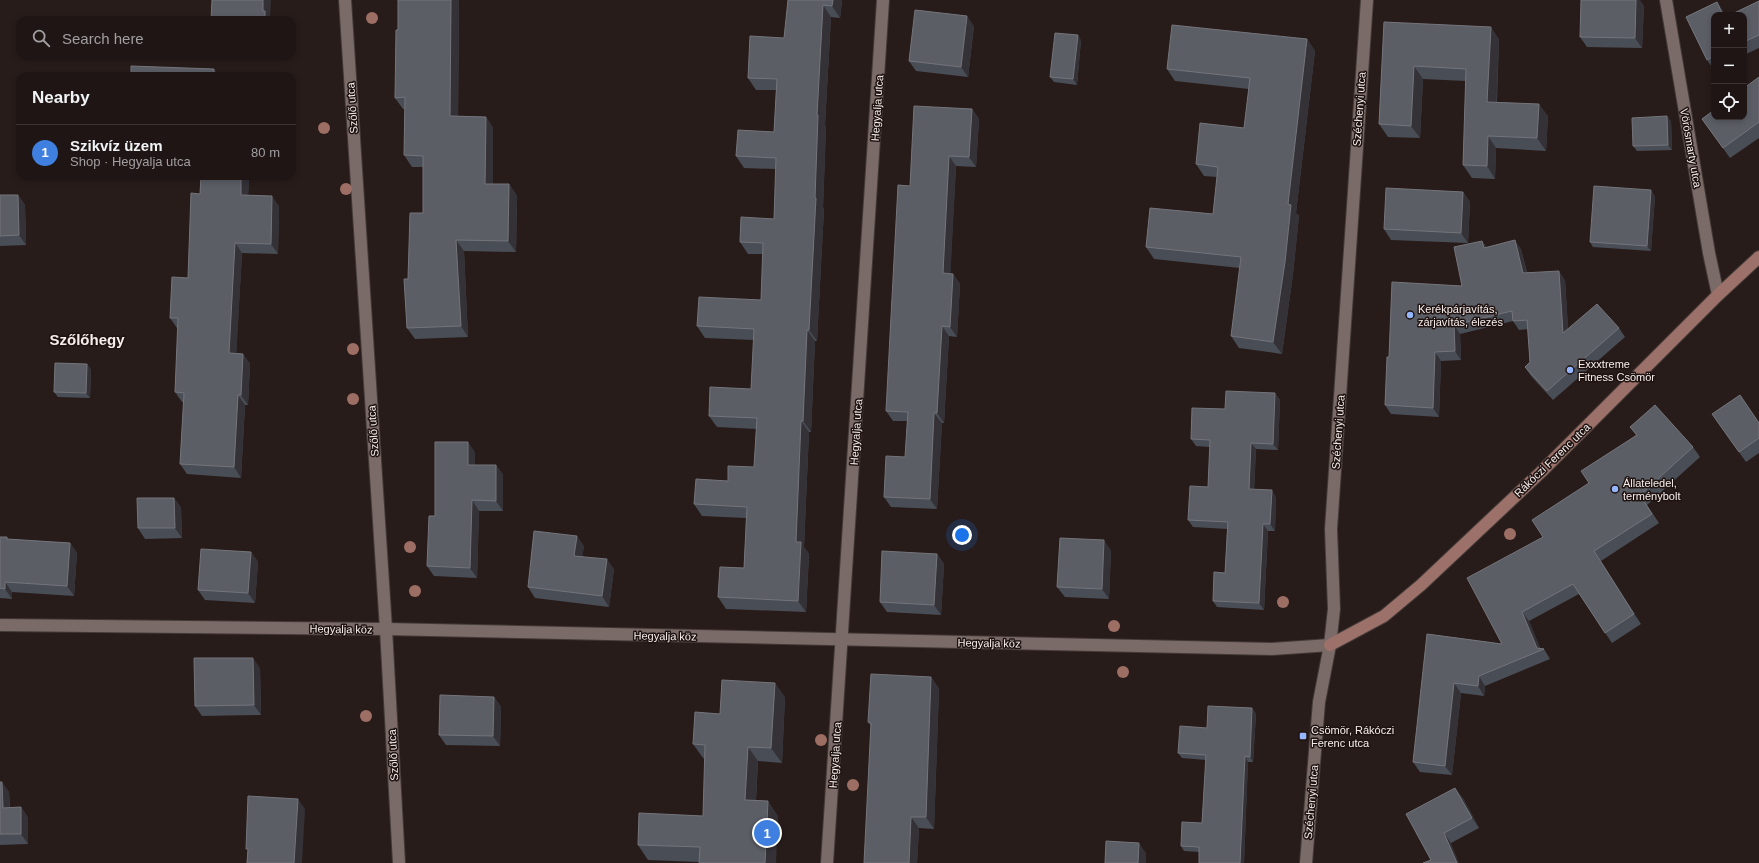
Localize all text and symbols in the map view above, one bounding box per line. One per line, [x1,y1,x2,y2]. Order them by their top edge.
map controls [1711,12,1747,120]
button: + [1711,12,1747,48]
search box [16,16,296,60]
icon: search [30,27,52,49]
text: Search here [62,30,144,47]
button: − [1711,48,1747,84]
street label: Széchenyi utca [1350,70,1368,147]
street label: Hegyalja utca [869,73,885,142]
street label: Szőlő utca [344,81,360,134]
button: locate [1711,84,1747,120]
text: Nearby [32,88,90,107]
street label: Vörösmarty utca [1678,108,1704,189]
text: Szikvíz üzem [70,137,163,154]
text: 1 [41,145,49,160]
text: 80 m [251,145,280,160]
text: Shop · Hegyalja utca [70,154,191,169]
place label: Kerékpárjavítás, zárjavítás, élezés [1418,303,1503,328]
marker: Kerékpárjavítás, zárjavítás, élezés [1405,310,1415,320]
district label: Szőlőhegy [49,331,125,348]
place label: Exxxtreme Fitness Csömör [1578,358,1655,383]
marker: Exxxtreme Fitness Csömör [1565,365,1575,375]
street label: Széchenyi utca [1329,393,1347,470]
street label: Hegyalja utca [848,397,864,466]
street label: Szőlő utca [365,404,381,457]
street label: Rákóczi Ferenc utca [1512,420,1593,499]
place label: Állateledel, terménybolt [1623,477,1680,502]
marker: Állateledel, terménybolt [1610,484,1620,494]
your location [952,525,972,545]
street label: Hegyalja köz [309,622,373,636]
street label: Hegyalja köz [633,629,697,643]
street label: Hegyalja köz [957,636,1021,650]
street label: Hegyalja utca [827,720,843,789]
place label: Csömör, Rákóczi Ferenc utca [1311,724,1394,749]
street label: Szőlő utca [386,728,400,781]
marker: Csömör, Rákóczi Ferenc utca [1298,731,1308,741]
street label: Széchenyi utca [1302,763,1320,840]
pin: 1 [754,818,780,848]

